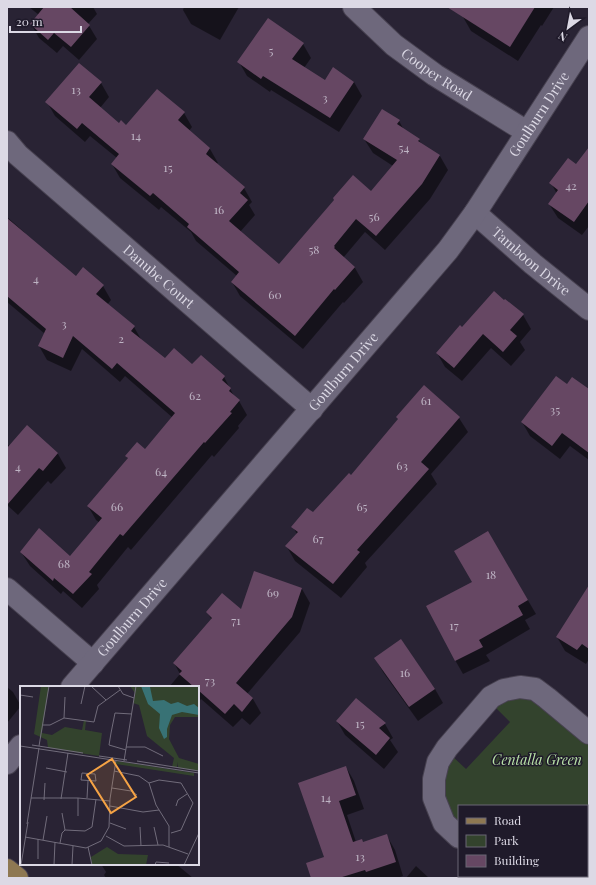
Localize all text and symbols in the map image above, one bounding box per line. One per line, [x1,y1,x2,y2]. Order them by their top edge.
scale bar [10,8,81,34]
north arrow [548,8,588,48]
text: 20 m [16,13,43,29]
text: N [555,28,570,45]
house number: 5 [269,42,274,58]
street label: Cooper Road [398,43,476,105]
street label: Goulburn Drive [504,68,573,160]
house number: 13 [71,81,81,97]
house number: 3 [322,89,328,105]
house number: 14 [131,127,141,143]
house number: 54 [399,139,410,155]
house number: 15 [163,159,173,175]
house number: 42 [565,177,577,193]
house number: 16 [214,201,224,217]
house number: 56 [368,208,380,224]
street label: Tamboon Drive [488,222,575,299]
street label: Danube Court [119,240,200,313]
house number: 58 [308,241,320,257]
house number: 4 [33,270,39,286]
house number: 60 [268,286,282,302]
house number: 3 [61,315,67,331]
street label: Goulburn Drive [304,328,382,415]
house number: 2 [118,330,124,346]
house number: 62 [189,387,201,403]
house number: 61 [421,392,432,408]
house number: 35 [550,401,560,417]
house number: 63 [396,457,408,473]
house number: 4 [15,458,21,474]
house number: 64 [155,463,167,479]
house number: 66 [111,498,123,514]
house number: 65 [356,498,368,514]
house number: 67 [312,530,324,546]
house number: 68 [58,555,70,571]
house number: 18 [486,566,496,582]
street label: Goulburn Drive [92,574,171,660]
house number: 69 [267,584,279,600]
house number: 71 [231,612,241,628]
house number: 17 [449,617,459,633]
house number: 16 [400,664,410,680]
house number: 73 [205,672,215,688]
inset map [20,686,199,865]
house number: 15 [355,715,365,731]
park label: Centalla Green [492,750,582,769]
house number: 14 [321,789,331,805]
legend [458,805,588,877]
text: Road [494,812,521,828]
text: Park [494,832,519,848]
house number: 13 [355,848,365,864]
text: Building [494,852,540,868]

